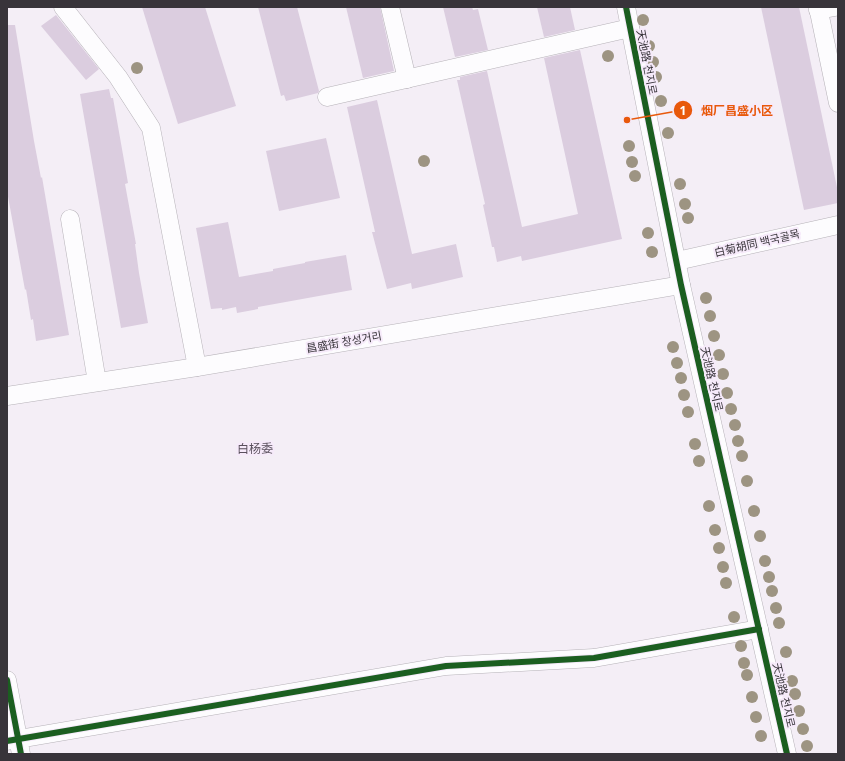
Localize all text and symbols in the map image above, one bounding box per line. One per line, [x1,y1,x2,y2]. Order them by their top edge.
street label: 天池路 천지로 [634,28,661,96]
callout: 烟厂昌盛小区 [673,98,781,122]
text: 1 [680,102,686,119]
text: 烟厂昌盛小区 [701,102,773,119]
street label: 白菊胡同 백국골목 [713,225,801,260]
street label: 昌盛街 창성거리 [305,327,383,356]
street label: 天池路 천지로 [698,345,727,413]
district label: 白杨委 [237,440,273,457]
street label: 天池路 천지로 [770,661,799,729]

